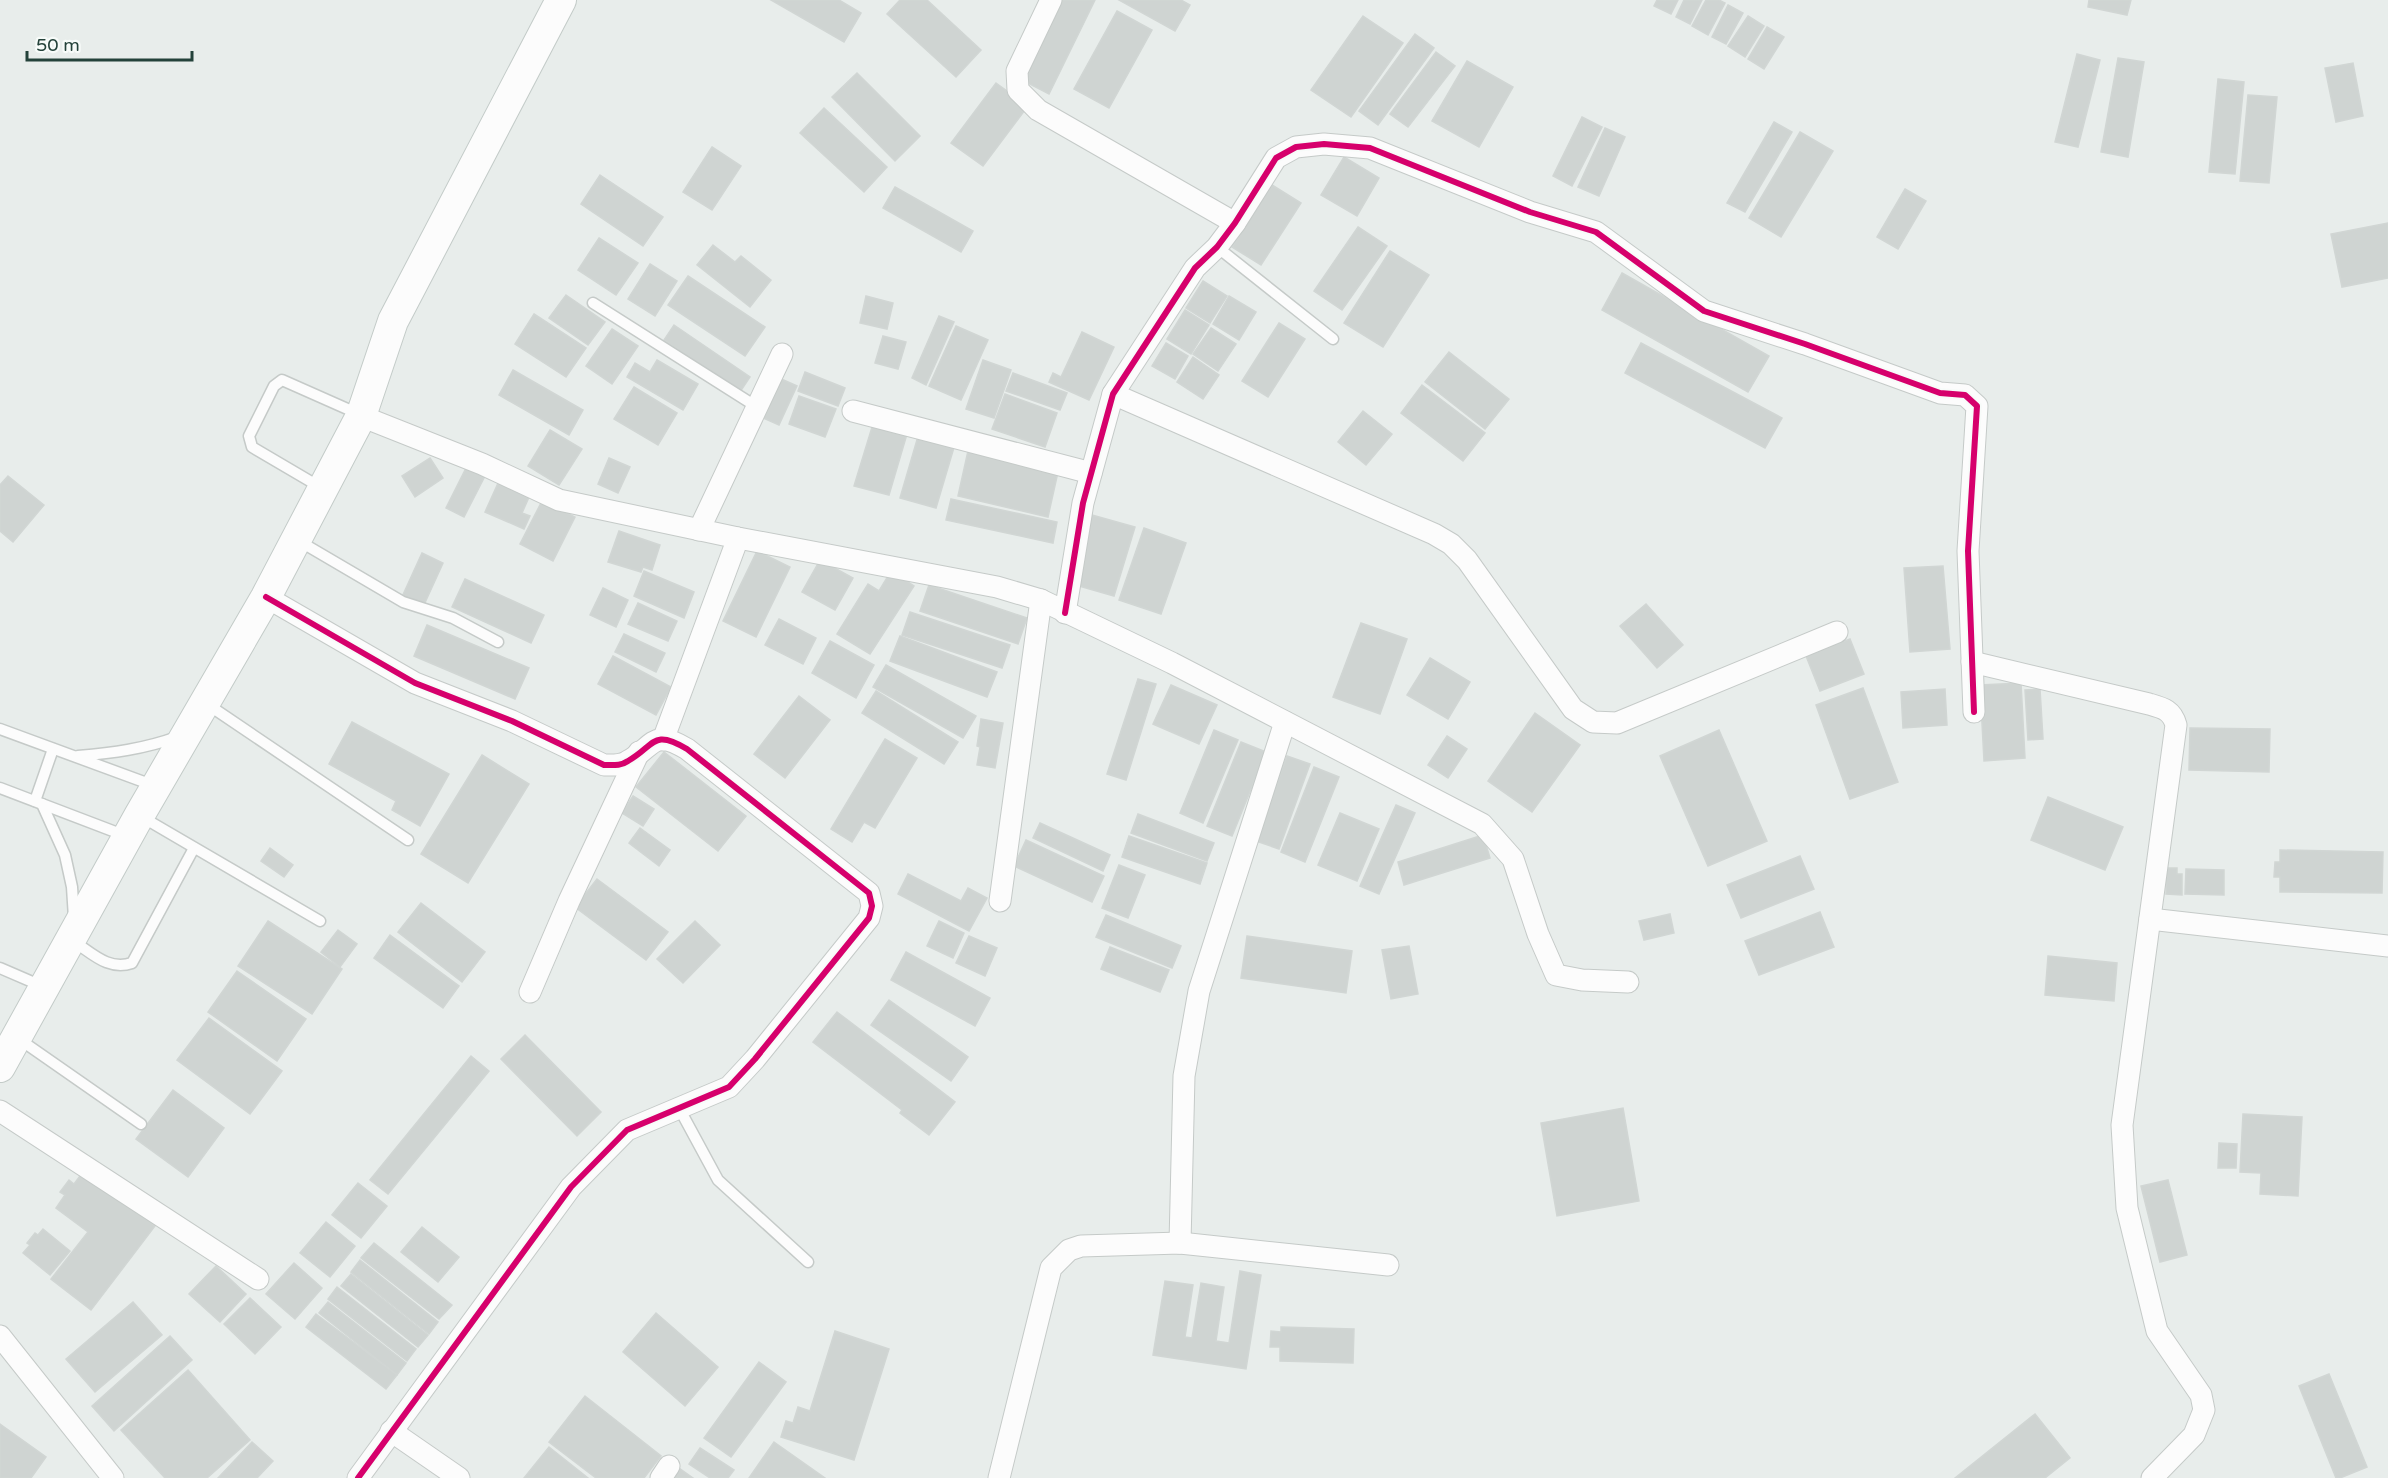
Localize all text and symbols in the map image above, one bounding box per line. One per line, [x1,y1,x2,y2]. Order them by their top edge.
scale bar [27,24,192,62]
text: 50 m [36,34,80,56]

